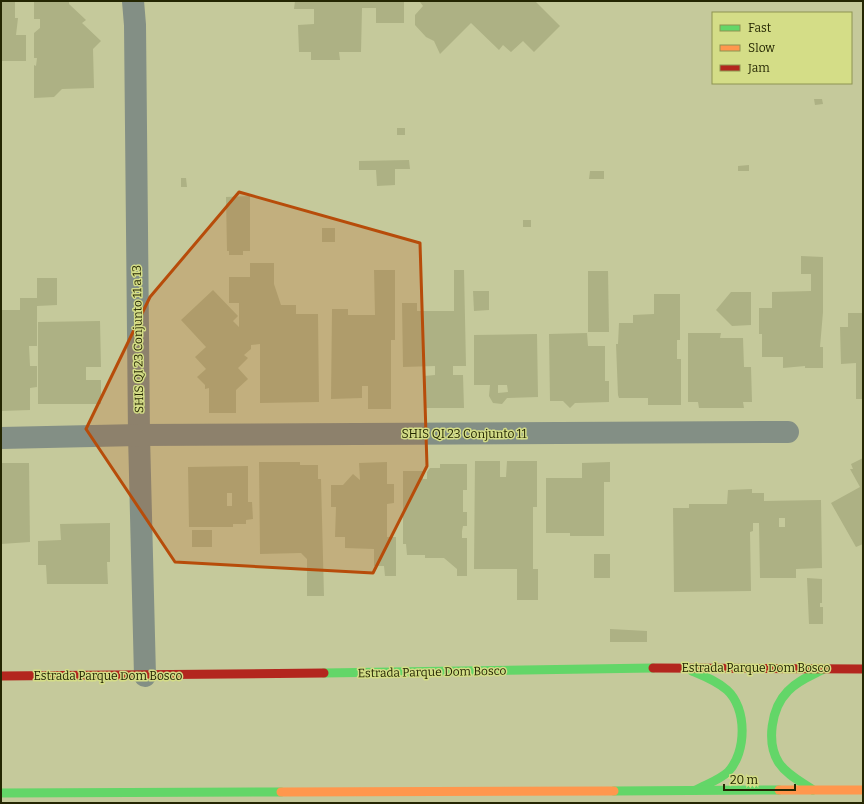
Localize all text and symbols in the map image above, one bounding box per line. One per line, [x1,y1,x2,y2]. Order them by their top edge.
legend [712,12,852,84]
text: Fast [748,21,772,35]
text: Slow [748,41,775,55]
text: Jam [747,61,770,75]
street label: SHIS QI 23 Conjunto 11 a 13 [130,265,146,413]
street label: SHIS QI 23 Conjunto 11 [401,427,527,441]
street label: Estrada Parque Dom Bosco [682,661,831,675]
street label: Estrada Parque Dom Bosco [357,664,507,680]
street label: Estrada Parque Dom Bosco [34,669,183,683]
scale bar [724,766,795,792]
text: 20 m [730,773,759,787]

